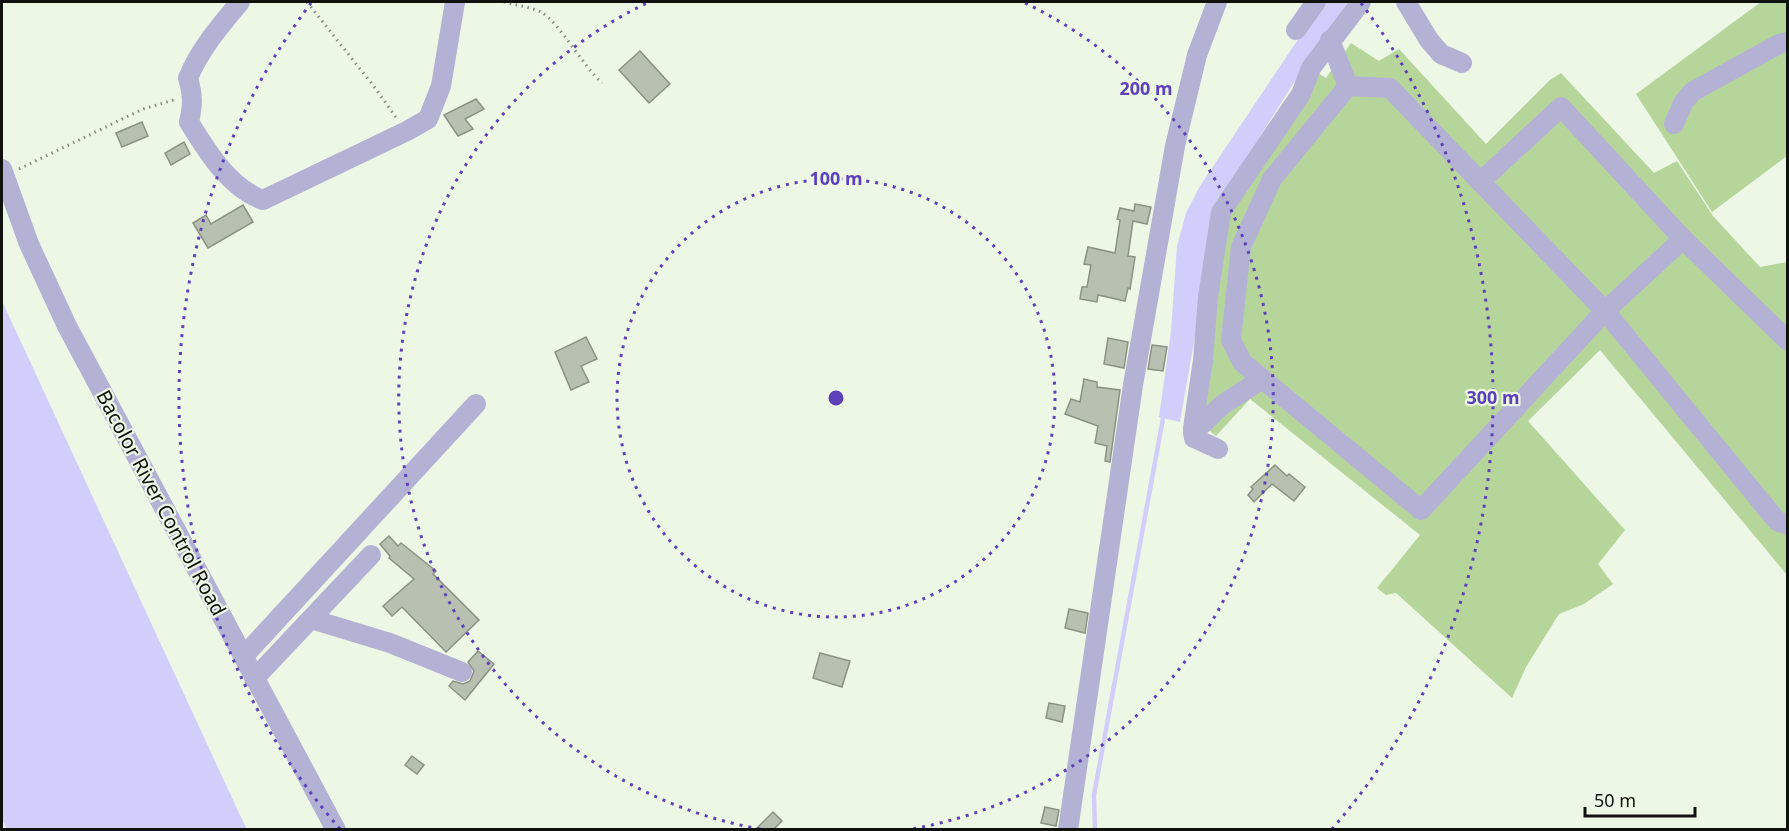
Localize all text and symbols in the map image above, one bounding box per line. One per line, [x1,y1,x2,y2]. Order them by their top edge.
text: 200 m [1119,76,1173,100]
text: 100 m [809,166,863,190]
street label: Bacolor River Control Road [90,385,232,620]
text: 300 m [1466,385,1520,409]
centre of rings [826,388,846,408]
scale bar [1585,780,1694,818]
text: 50 m [1594,788,1636,812]

